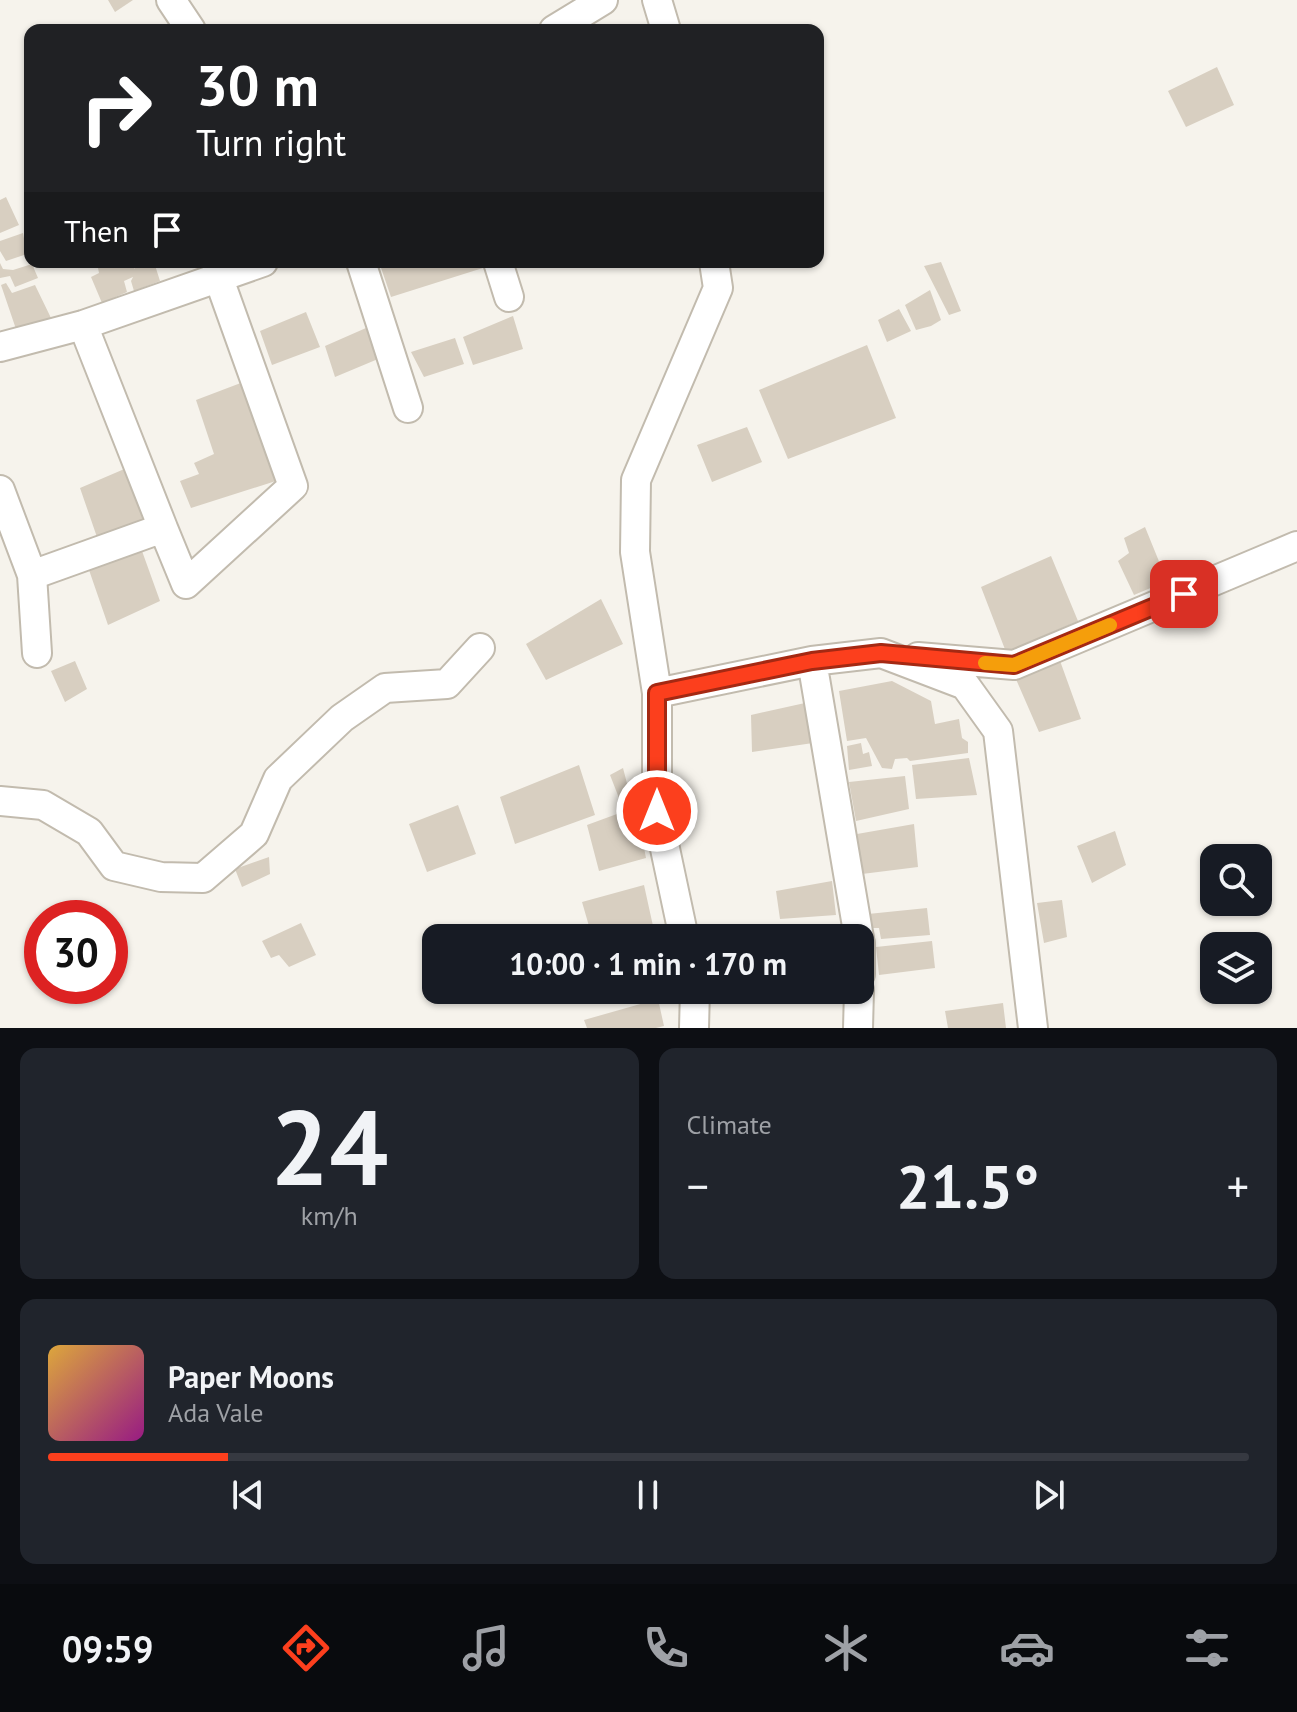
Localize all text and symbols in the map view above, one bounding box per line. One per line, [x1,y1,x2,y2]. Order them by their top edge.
text: 30 m [196,49,319,121]
icon: right [64,56,168,160]
text: Turn right [196,119,346,166]
icon: arrive [145,208,189,252]
text: Then [64,211,129,250]
pin [1150,560,1218,628]
icon: arrive [1162,572,1206,616]
position arrow [615,769,699,853]
map controls [1200,844,1272,1004]
button: search [1200,844,1272,916]
speed limit sign: 30 [24,900,128,1004]
button: layers [1200,932,1272,1004]
text: 10:00 · 1 min · 170 m [509,944,787,983]
text: 24 [270,1079,388,1214]
text: Climate [687,1108,772,1141]
text: 21.5° [896,1147,1039,1225]
text: − [687,1157,709,1214]
text: + [1227,1157,1249,1214]
text: km/h [301,1199,358,1232]
text: Paper Moons [168,1357,334,1396]
text: Ada Vale [168,1396,263,1429]
icon: previous [226,1473,270,1517]
icon: pause [626,1473,670,1517]
icon: next [1027,1473,1071,1517]
icon: directions [278,1620,334,1676]
icon: music [458,1620,514,1676]
icon: phone [638,1620,694,1676]
icon: climate [818,1620,874,1676]
icon: car [999,1620,1055,1676]
icon: filters [1179,1620,1235,1676]
text: 09:59 [62,1625,153,1672]

